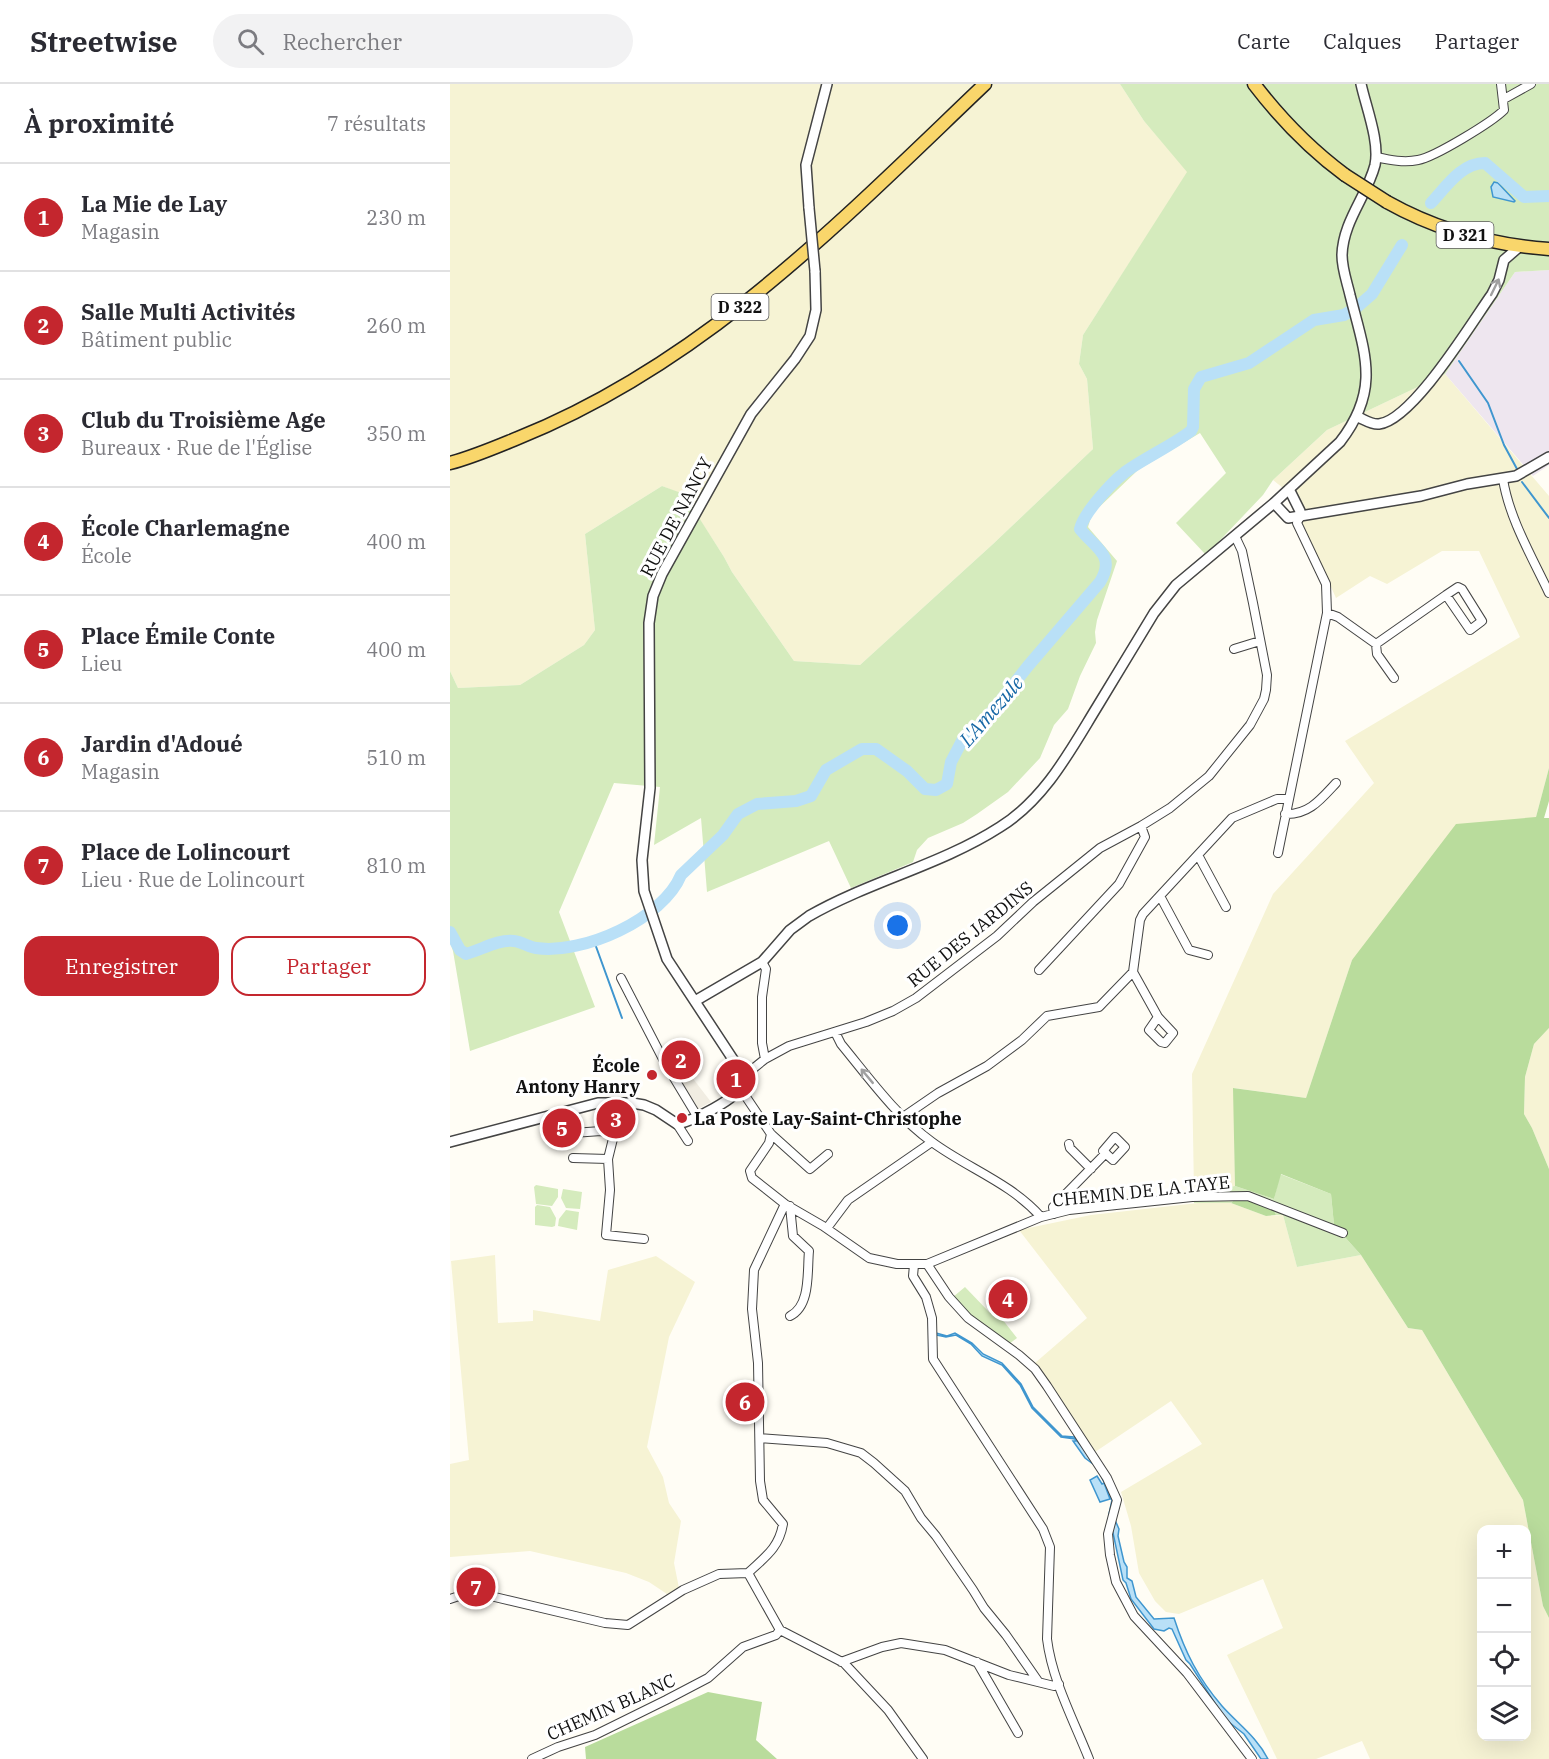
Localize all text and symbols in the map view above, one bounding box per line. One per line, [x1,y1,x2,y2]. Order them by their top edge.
search box [213,14,633,68]
text: Streetwise [30,23,177,60]
icon: search [234,25,267,58]
text: Rechercher [282,27,402,56]
text: Carte [1237,27,1290,55]
text: Calques [1323,27,1402,55]
text: Partager [1435,27,1519,55]
text: À proximité [24,106,175,140]
text: 7 résultats [327,110,426,137]
text: La Mie de Lay [81,189,227,218]
text: 1 [38,204,50,231]
text: 230 m [366,204,426,231]
text: Magasin [81,218,160,245]
road number: D 321 [1436,222,1494,248]
one-way arrow [1490,278,1501,296]
road number: D 322 [712,294,768,320]
text: Salle Multi Activités [81,297,296,326]
text: 2 [38,312,50,339]
text: 260 m [366,312,426,339]
text: Bâtiment public [81,326,232,353]
text: Club du Troisième Age [81,405,326,434]
text: 3 [38,420,50,447]
text: 350 m [366,420,426,447]
text: Bureaux · Rue de l'Église [81,434,312,461]
street label: RUE DE NANCY [635,453,718,581]
text: École Charlemagne [81,513,290,542]
text: 4 [38,528,50,555]
text: 400 m [366,528,426,555]
text: École [81,542,132,569]
text: Place Émile Conte [81,621,275,650]
text: 5 [38,636,50,663]
text: 400 m [366,636,426,663]
text: Lieu [81,650,122,677]
water label: L'Amezule [952,670,1029,753]
text: Jardin d'Adoué [81,729,243,758]
text: 6 [38,744,50,771]
text: 510 m [366,744,426,771]
text: Magasin [81,758,160,785]
text: Place de Lolincourt [81,837,290,866]
text: 7 [38,852,50,879]
text: 810 m [366,852,426,879]
text: Lieu · Rue de Lolincourt [81,866,305,893]
street label: RUE DES JARDINS [902,876,1038,992]
your location [883,911,912,940]
button: Enregistrer [24,936,219,996]
button: Partager [231,936,426,996]
pin: 2 [662,1038,700,1082]
place label: École Antony Hanry [516,1053,641,1098]
pin: 1 [716,1056,756,1102]
marker: École Antony Hanry [645,1068,659,1082]
one-way arrow [861,1068,874,1084]
pin: 3 [596,1096,636,1142]
pin: 5 [542,1106,582,1150]
place label: La Poste Lay-Saint-Christophe [694,1107,962,1130]
marker: La Poste Lay-Saint-Christophe [675,1111,689,1125]
street label: CHEMIN DE LA TAYE [1051,1170,1231,1212]
pin: 4 [988,1276,1028,1322]
pin: 6 [726,1380,764,1424]
map controls [1477,1525,1531,1741]
button: + [1477,1525,1531,1579]
pin: 7 [456,1564,496,1610]
button: − [1477,1579,1531,1633]
button: locate [1477,1633,1531,1687]
street label: CHEMIN BLANC [543,1668,679,1746]
button: layers [1477,1687,1531,1741]

